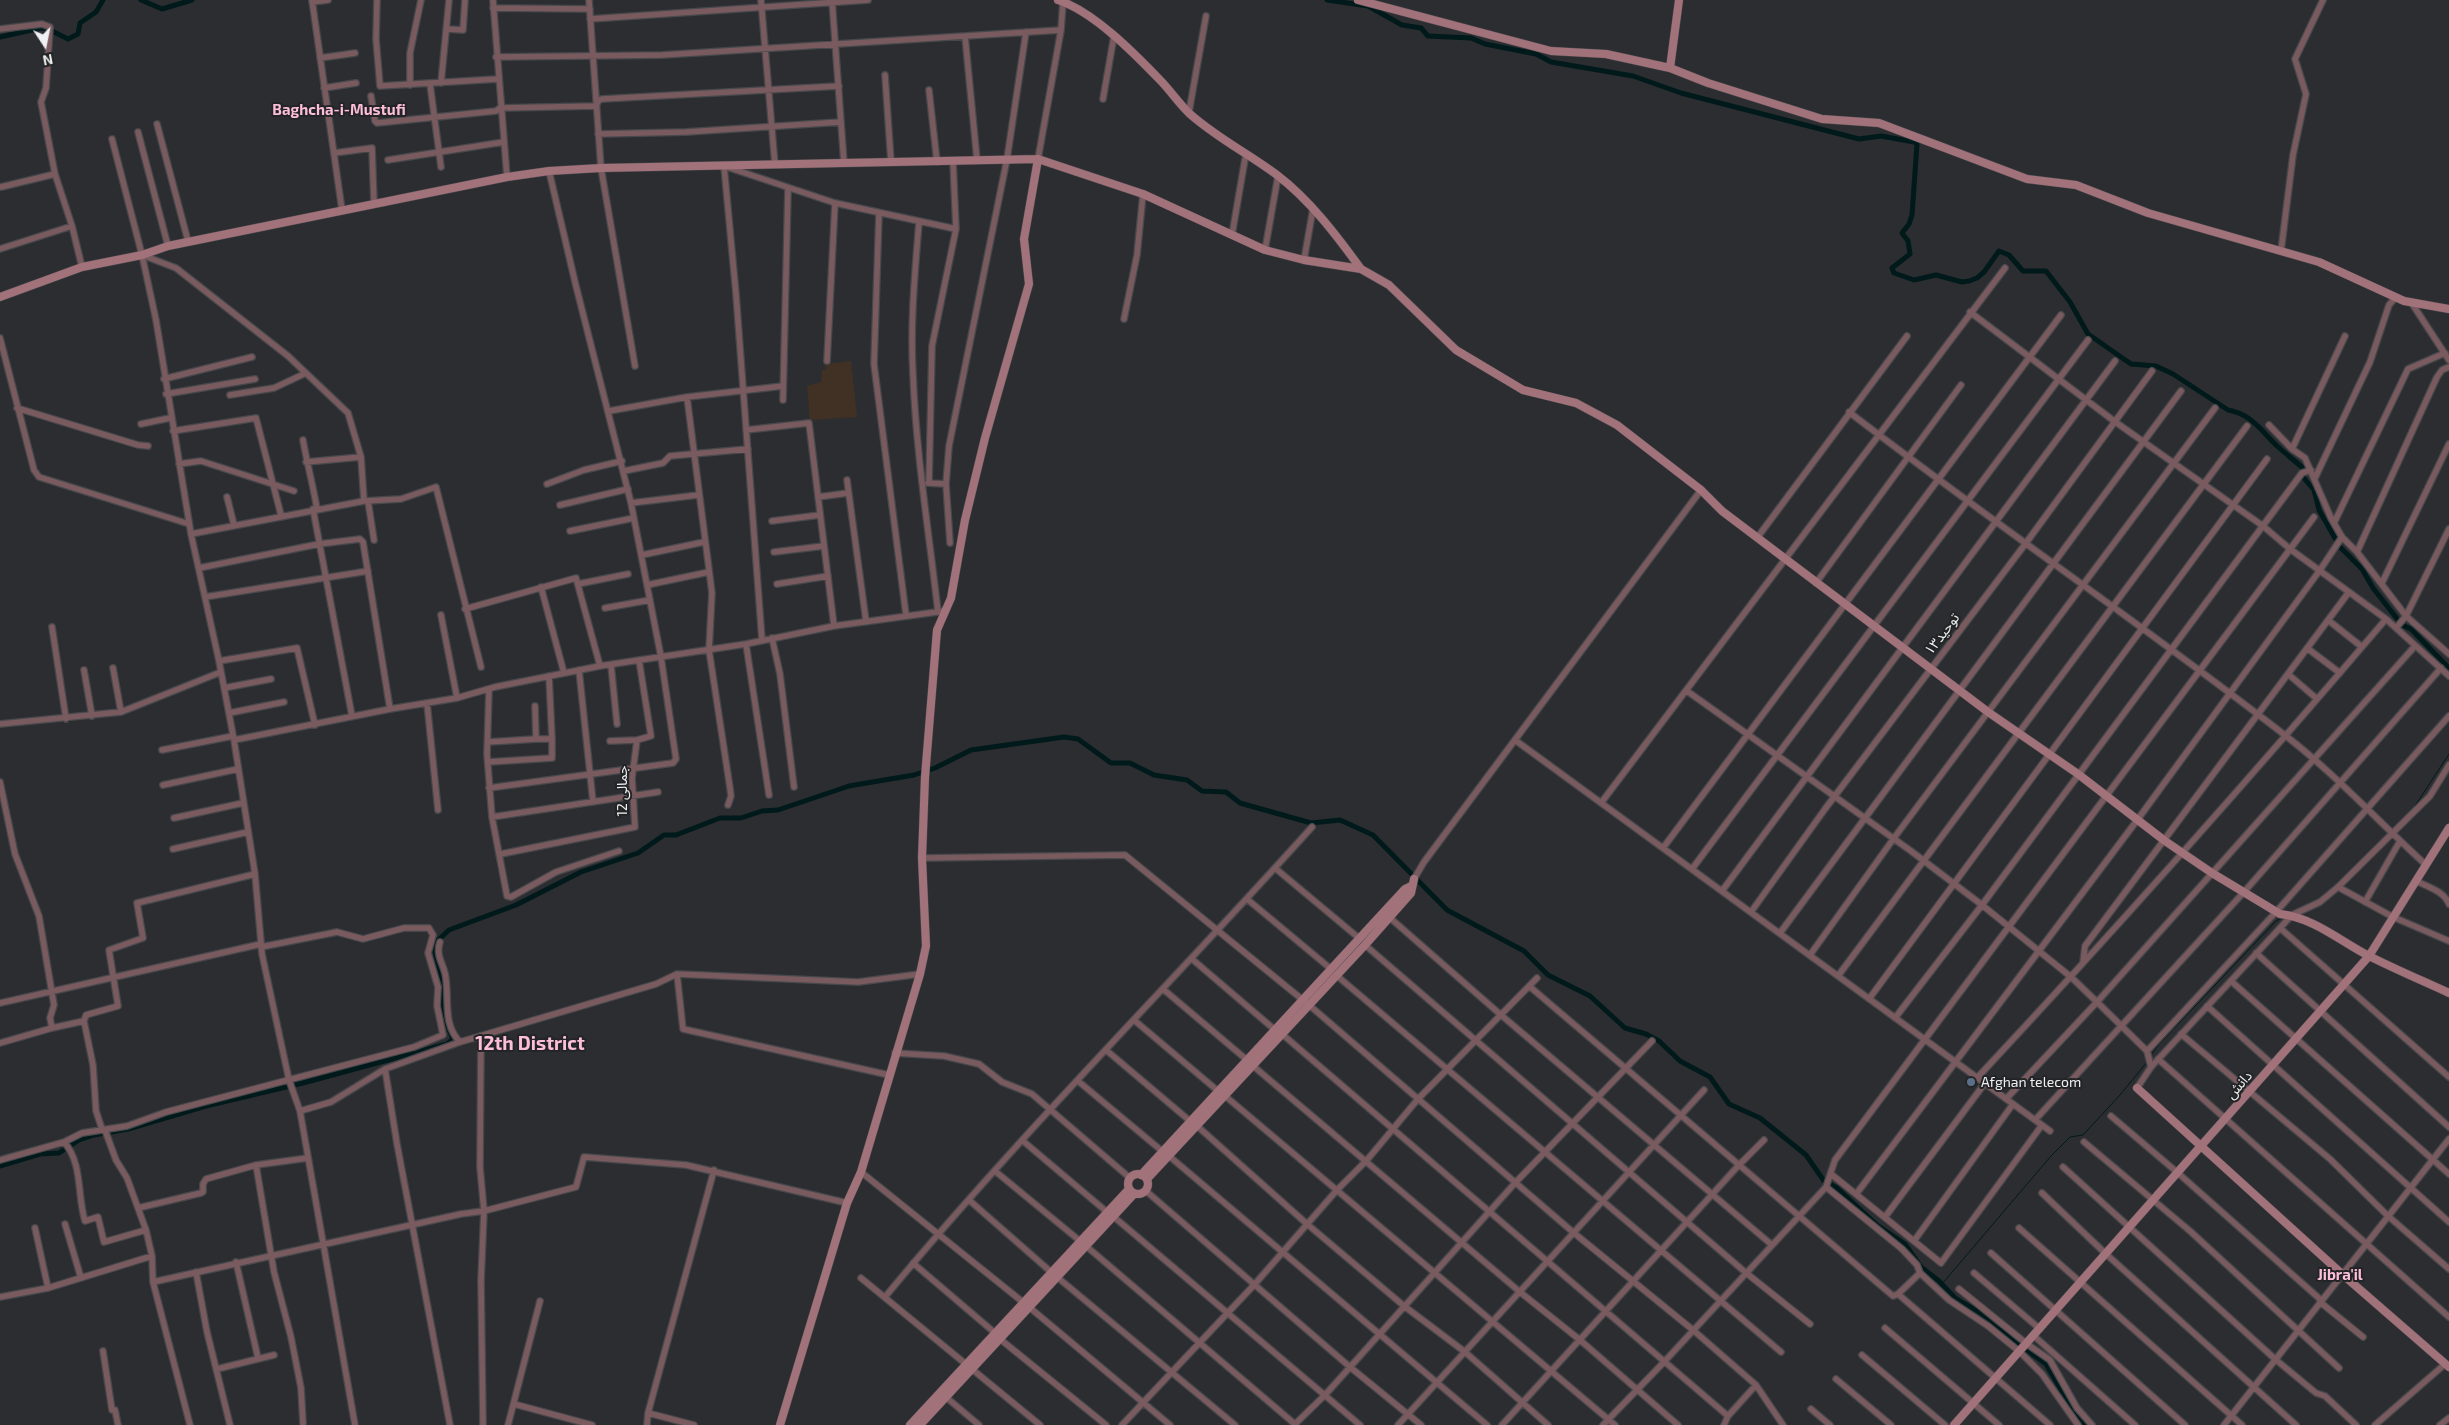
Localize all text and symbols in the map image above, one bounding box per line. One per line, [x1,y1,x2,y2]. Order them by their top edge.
north arrow [20,20,70,70]
text: N [41,51,55,70]
district label: Baghcha-i-Mustufi [272,101,406,119]
street label: توحید۱۳ [1921,610,1963,658]
street label: جمالی 12 [614,766,630,816]
district label: 12th District [475,1033,585,1055]
street label: دانش [2222,1068,2256,1102]
place label: Afghan telecom [1981,1074,2081,1090]
marker: Afghan telecom [1965,1076,1977,1088]
district label: Jibra'il [2317,1266,2363,1284]

